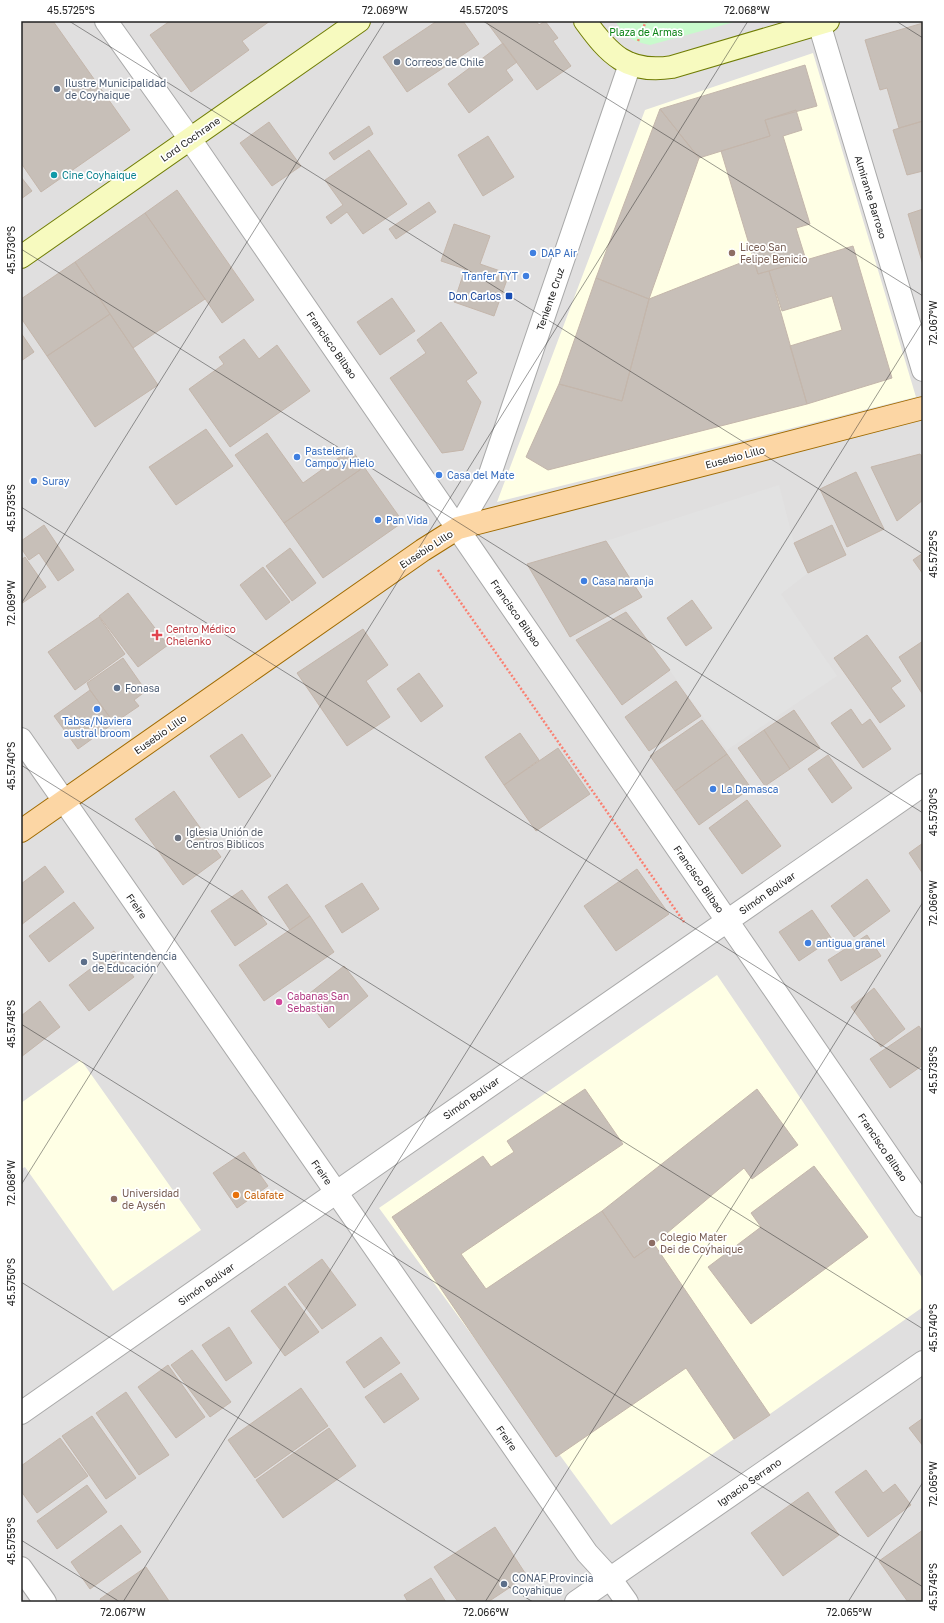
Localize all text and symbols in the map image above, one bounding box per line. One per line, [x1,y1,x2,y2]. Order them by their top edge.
text: 45.5725°S [47,4,95,16]
text: 72.069°W [362,4,408,16]
text: 45.5720°S [460,4,508,16]
text: 72.068°W [724,4,770,16]
park label: Plaza de Armas [609,26,683,38]
place label: Correos de Chile [405,56,484,68]
marker: Correos de Chile [392,57,402,67]
place label: Ilustre Municipalidad de Coyhaique [65,77,166,101]
marker: Ilustre Municipalidad de Coyhaique [52,84,62,94]
street label: Lord Cochrane [158,114,222,164]
street label: Almirante Barroso [853,154,889,240]
place label: Cine Coyhaique [62,169,137,181]
marker: Cine Coyhaique [49,170,59,180]
text: 45.5730°S [5,226,17,274]
place label: Liceo San Felipe Benicio [740,241,807,265]
place label: DAP Air [541,247,577,259]
marker: DAP Air [528,248,538,258]
marker: Liceo San Felipe Benicio [727,248,737,258]
street label: Teniente Cruz [534,266,566,332]
place label: Tranfer TYT [462,270,518,282]
marker: Tranfer TYT [521,271,531,281]
place label: Don Carlos [449,290,501,302]
marker: Don Carlos [504,291,514,301]
text: 72.067°W [927,300,939,346]
street label: Francisco Bilbao [304,309,360,381]
street label: Eusebio Lillo [704,443,766,471]
place label: Pastelería Campo y Hielo [305,445,374,469]
marker: Pastelería Campo y Hielo [292,452,302,462]
place label: Casa del Mate [447,469,515,481]
marker: Casa del Mate [434,470,444,480]
place label: Suray [42,475,70,487]
marker: Suray [29,476,39,486]
text: 45.5735°S [5,484,17,532]
place label: Pan Vida [386,514,428,526]
marker: Pan Vida [373,515,383,525]
street label: Eusebio Lillo [397,527,455,571]
text: 45.5725°S [927,530,939,578]
place label: Casa naranja [592,575,654,587]
marker: Casa naranja [579,576,589,586]
street label: Francisco Bilbao [488,577,544,649]
text: 72.069°W [5,580,17,626]
place label: Centro Médico Chelenko [166,623,236,647]
marker: Centro Médico Chelenko [151,629,163,641]
place label: Fonasa [125,682,160,694]
marker: Fonasa [112,683,122,693]
marker: Tabsa/Naviera austral broom [92,704,102,714]
street label: Eusebio Lillo [131,712,189,756]
place label: Tabsa/Naviera austral broom [62,715,132,739]
text: 45.5740°S [5,742,17,790]
place label: La Damasca [721,783,779,795]
marker: La Damasca [708,784,718,794]
text: 45.5730°S [927,788,939,836]
place label: Iglesia Unión de Centros Biblicos [186,826,264,850]
marker: Iglesia Unión de Centros Biblicos [173,833,183,843]
street label: Francisco Bilbao [671,843,727,915]
street label: Simón Bolívar [737,869,798,917]
text: 72.066°W [927,880,939,926]
street label: Freire [124,891,150,921]
place label: antigua granel [816,937,885,949]
marker: antigua granel [803,938,813,948]
place label: Superintendencia de Educación [92,950,177,974]
marker: Superintendencia de Educación [79,957,89,967]
place label: Cabanas San Sebastian [287,990,349,1014]
marker: Cabanas San Sebastian [274,997,284,1007]
text: 45.5745°S [5,1000,17,1048]
text: 45.5735°S [927,1046,939,1094]
street label: Simón Bolívar [441,1074,502,1122]
street label: Francisco Bilbao [856,1111,910,1183]
street label: Freire [309,1157,335,1187]
text: 72.068°W [5,1160,17,1206]
place label: Universidad de Aysén [122,1187,179,1211]
place label: Calafate [244,1189,284,1201]
marker: Calafate [231,1190,241,1200]
marker: Universidad de Aysén [109,1194,119,1204]
place label: Colegio Mater Dei de Coyhaique [660,1231,743,1255]
marker: Colegio Mater Dei de Coyhaique [647,1238,657,1248]
text: 45.5750°S [5,1258,17,1306]
street label: Simón Bolívar [176,1260,237,1308]
text: 45.5740°S [927,1304,939,1352]
street label: Freire [494,1423,520,1453]
street label: Ignacio Serrano [715,1455,783,1509]
text: 72.065°W [927,1461,939,1507]
text: 45.5755°S [5,1517,17,1565]
text: 45.5745°S [927,1563,939,1611]
place label: CONAF Provincia Coyahique [512,1572,593,1596]
marker: CONAF Provincia Coyahique [499,1579,509,1589]
text: 72.067°W [100,1606,146,1618]
text: 72.066°W [463,1606,509,1618]
text: 72.065°W [826,1606,872,1618]

